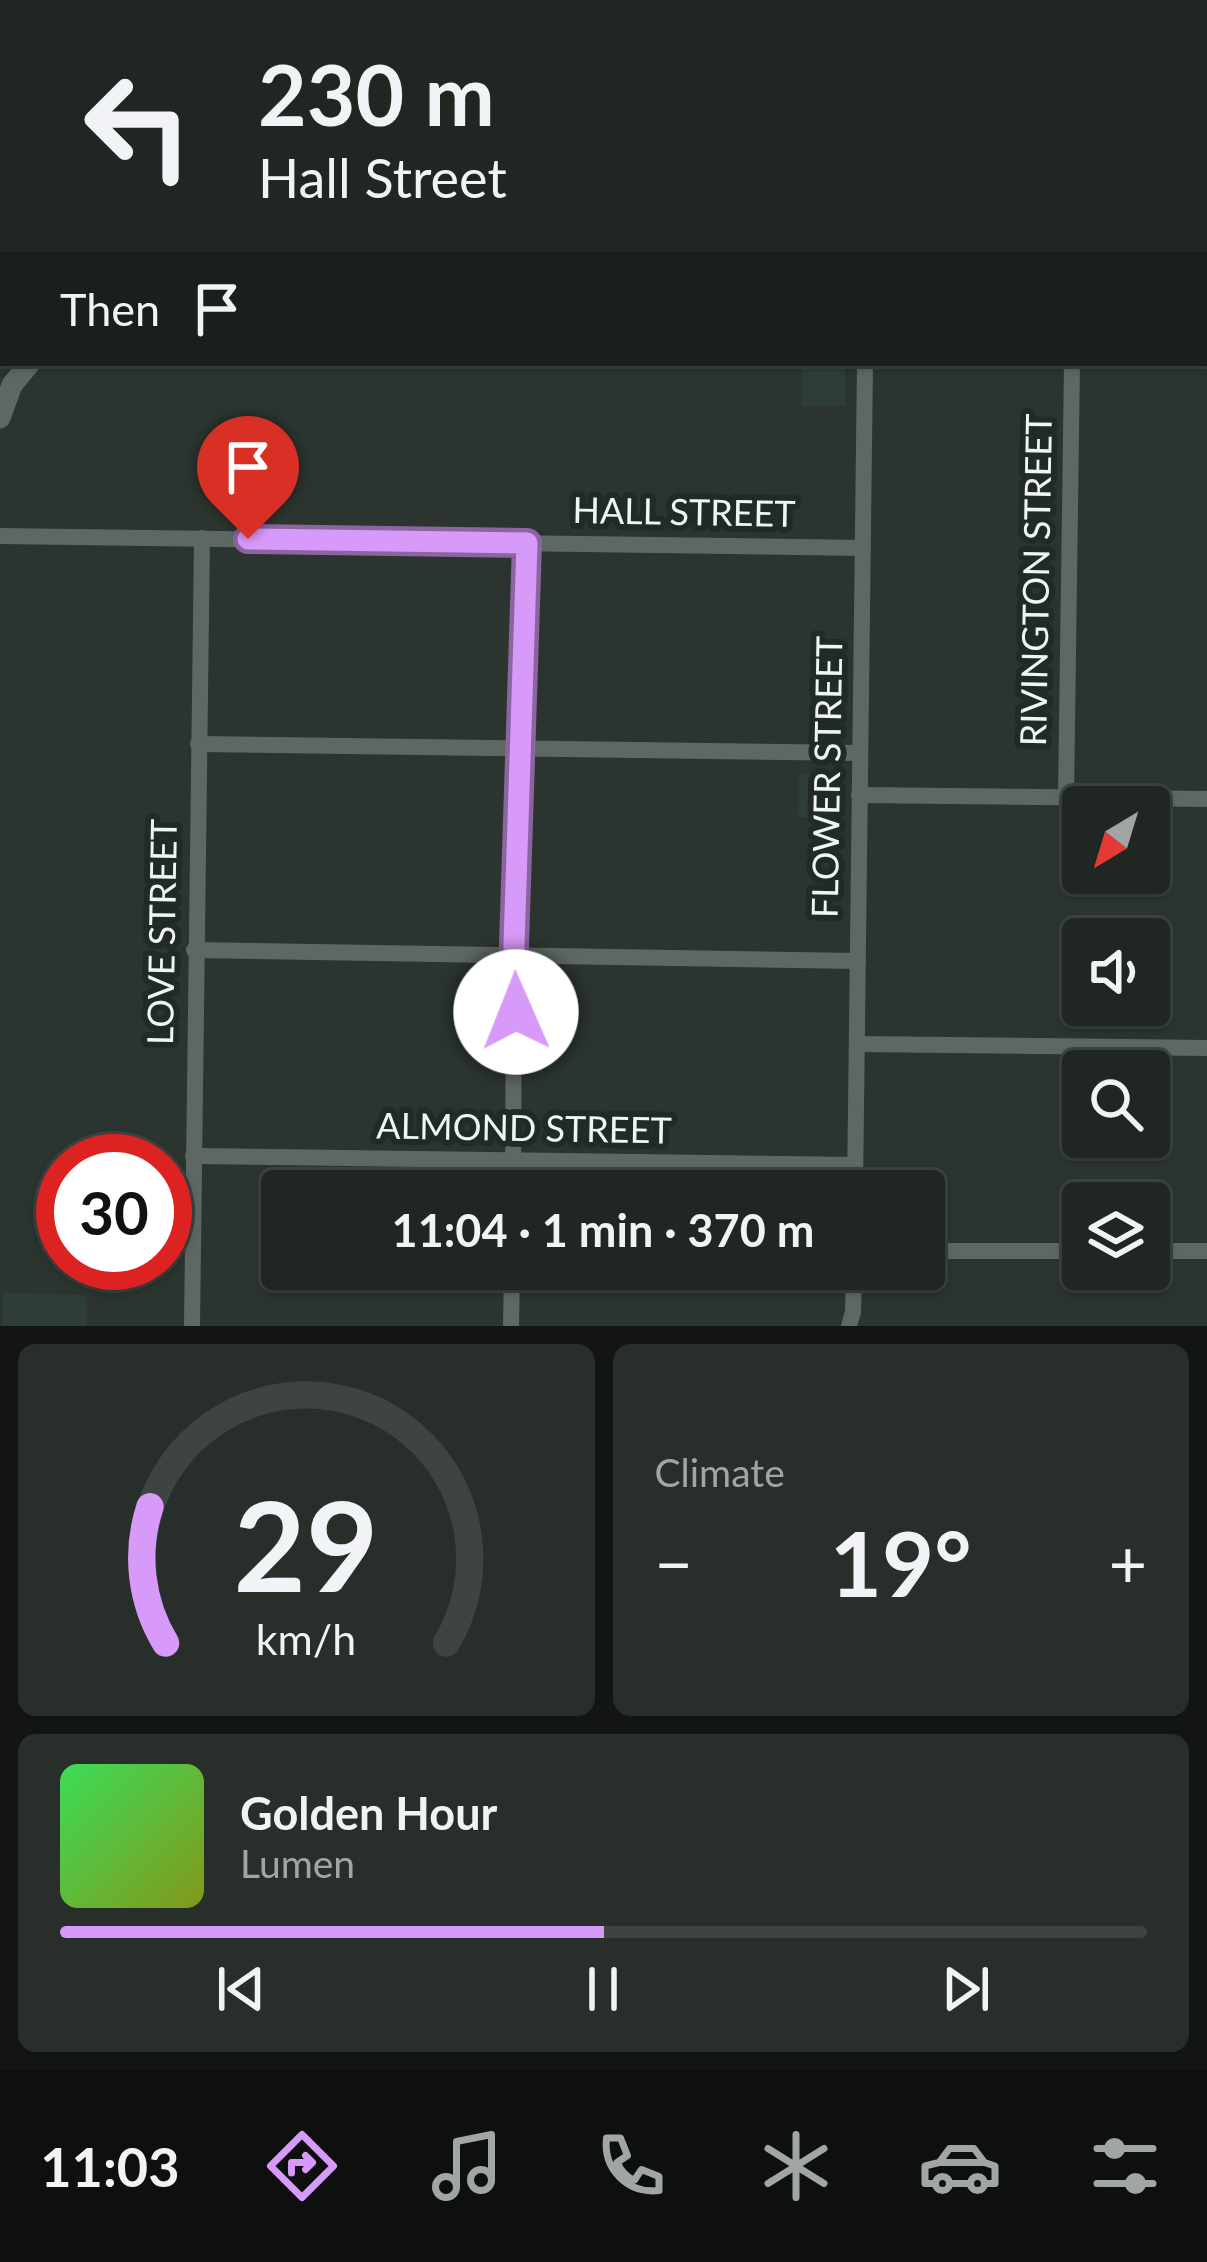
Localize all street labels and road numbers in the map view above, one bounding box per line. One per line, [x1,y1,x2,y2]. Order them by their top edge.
street label: RIVINGTON STREET [1010,413,1060,747]
street label: HALL STREET [572,487,796,535]
street label: FLOWER STREET [802,636,850,918]
street label: LOVE STREET [137,819,185,1045]
street label: ALMOND STREET [376,1102,672,1152]

